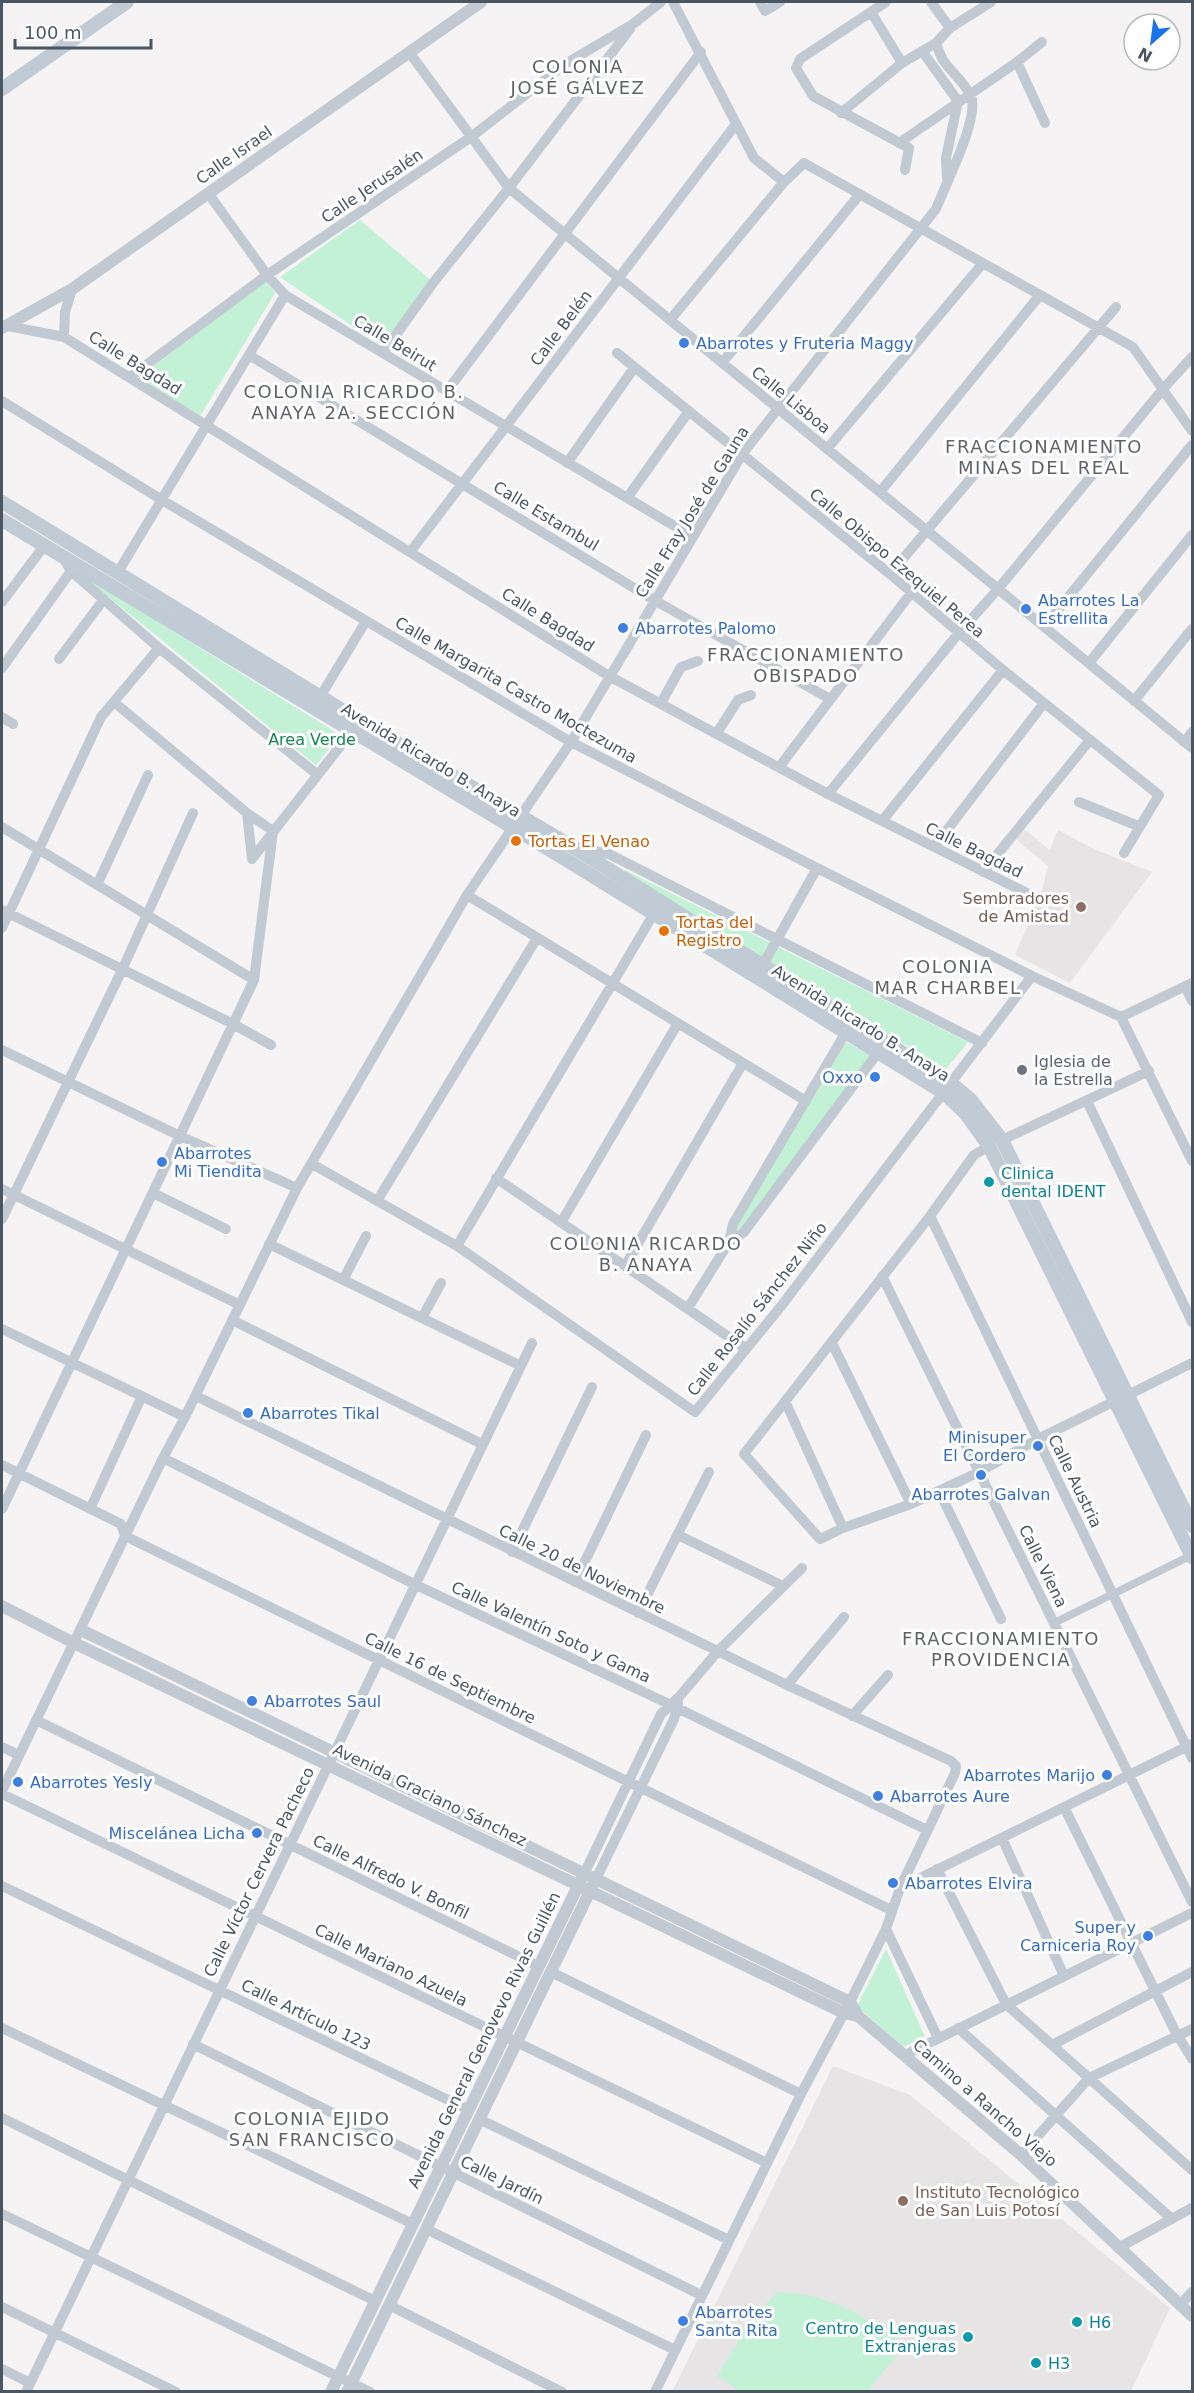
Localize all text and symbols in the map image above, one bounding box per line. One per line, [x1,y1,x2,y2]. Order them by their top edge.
scale bar [15,12,152,50]
north arrow [1122,12,1182,72]
text: 100 m [24,22,82,43]
text: N [1135,43,1156,66]
district label: COLONIA JOSÉ GÁLVEZ [510,56,645,98]
street label: Calle Israel [192,122,276,188]
street label: Calle Jerusalén [318,145,426,227]
street label: Calle Belén [526,286,596,370]
street label: Calle Beirut [350,311,440,375]
street label: Calle Bagdad [85,327,185,399]
place label: Abarrotes y Fruteria Maggy [696,334,914,353]
marker: Abarrotes y Fruteria Maggy [677,336,691,350]
street label: Calle Lisboa [748,362,834,438]
district label: COLONIA RICARDO B. ANAYA 2A. SECCIÓN [243,381,465,423]
street label: Calle Fray José de Gauna [631,423,753,601]
district label: FRACCIONAMIENTO MINAS DEL REAL [945,436,1143,478]
street label: Calle Estambul [490,477,602,555]
street label: Calle Obispo Ezequiel Perea [806,484,988,642]
street label: Calle Bagdad [498,584,598,656]
place label: Abarrotes La Estrellita [1038,591,1139,628]
marker: Abarrotes La Estrellita [1019,602,1033,616]
street label: Calle Margarita Castro Moctezuma [392,613,640,767]
place label: Abarrotes Palomo [635,619,776,638]
marker: Abarrotes Palomo [616,621,630,635]
district label: FRACCIONAMIENTO OBISPADO [707,644,905,686]
street label: Avenida Ricardo B. Anaya [338,699,524,821]
park label: Area Verde [268,730,356,749]
street label: Calle Bagdad [922,818,1026,882]
place label: Tortas El Venao [527,832,650,851]
marker: Tortas El Venao [509,834,523,848]
place label: Sembradores de Amistad [963,889,1069,926]
marker: Sembradores de Amistad [1074,900,1088,914]
place label: Tortas del Registro [675,913,753,950]
marker: Tortas del Registro [657,924,671,938]
district label: COLONIA MAR CHARBEL [874,956,1022,998]
street label: Avenida Ricardo B. Anaya [769,960,953,1086]
place label: Iglesia de la Estrella [1034,1052,1113,1089]
marker: Iglesia de la Estrella [1015,1063,1029,1077]
place label: Oxxo [822,1068,863,1087]
marker: Oxxo [868,1070,882,1084]
place label: Abarrotes Mi Tiendita [174,1144,262,1181]
marker: Abarrotes Mi Tiendita [155,1155,169,1169]
place label: Clinica dental IDENT [1001,1164,1106,1201]
marker: Clinica dental IDENT [982,1175,996,1189]
street label: Calle Rosalío Sánchez Niño [683,1218,831,1400]
district label: COLONIA RICARDO B. ANAYA [550,1233,742,1275]
place label: Abarrotes Tikal [260,1404,380,1423]
marker: Abarrotes Tikal [241,1406,255,1420]
place label: Minisuper El Cordero [943,1428,1026,1465]
street label: Calle Austria [1044,1431,1106,1531]
marker: Minisuper El Cordero [1031,1439,1045,1453]
marker: Abarrotes Galvan [974,1468,988,1482]
place label: Abarrotes Galvan [912,1485,1050,1504]
street label: Calle 20 de Noviembre [496,1520,668,1618]
street label: Calle Viena [1015,1522,1071,1610]
street label: Calle Valentín Soto y Gama [448,1577,654,1687]
street label: Calle 16 de Septiembre [361,1628,539,1728]
district label: FRACCIONAMIENTO PROVIDENCIA [902,1628,1100,1670]
place label: Abarrotes Saul [264,1692,381,1711]
marker: Abarrotes Saul [245,1694,259,1708]
street label: Avenida Graciano Sánchez [330,1740,530,1850]
street label: Calle Víctor Cervera Pacheco [200,1764,318,1980]
place label: Abarrotes Marijo [963,1766,1095,1785]
marker: Abarrotes Marijo [1100,1768,1114,1782]
place label: Abarrotes Yesly [30,1773,153,1792]
marker: Abarrotes Yesly [11,1775,25,1789]
place label: Abarrotes Aure [890,1787,1010,1806]
marker: Abarrotes Aure [871,1789,885,1803]
place label: Miscelánea Licha [109,1824,245,1843]
marker: Miscelánea Licha [250,1826,264,1840]
street label: Calle Alfredo V. Bonfil [310,1831,472,1923]
place label: Abarrotes Elvira [905,1874,1033,1893]
marker: Abarrotes Elvira [886,1876,900,1890]
street label: Avenida General Genovevo Rivas Guillén [404,1889,564,2191]
place label: Super y Carniceria Roy [1020,1918,1136,1955]
street label: Calle Mariano Azuela [311,1920,471,2010]
marker: Super y Carniceria Roy [1141,1929,1155,1943]
street label: Calle Artículo 123 [238,1975,374,2055]
street label: Camino a Rancho Viejo [909,2035,1061,2171]
district label: COLONIA EJIDO SAN FRANCISCO [229,2108,395,2150]
street label: Calle Jardín [457,2152,547,2208]
place label: Instituto Tecnológico de San Luis Potosí [915,2183,1080,2220]
marker: Instituto Tecnológico de San Luis Potosí [896,2194,910,2208]
place label: Abarrotes Santa Rita [695,2303,778,2340]
place label: H6 [1089,2313,1111,2332]
marker: Abarrotes Santa Rita [676,2314,690,2328]
marker: H6 [1070,2315,1084,2329]
place label: Centro de Lenguas Extranjeras [805,2319,956,2356]
marker: Centro de Lenguas Extranjeras [961,2330,975,2344]
place label: H3 [1048,2354,1070,2373]
marker: H3 [1029,2356,1043,2370]

